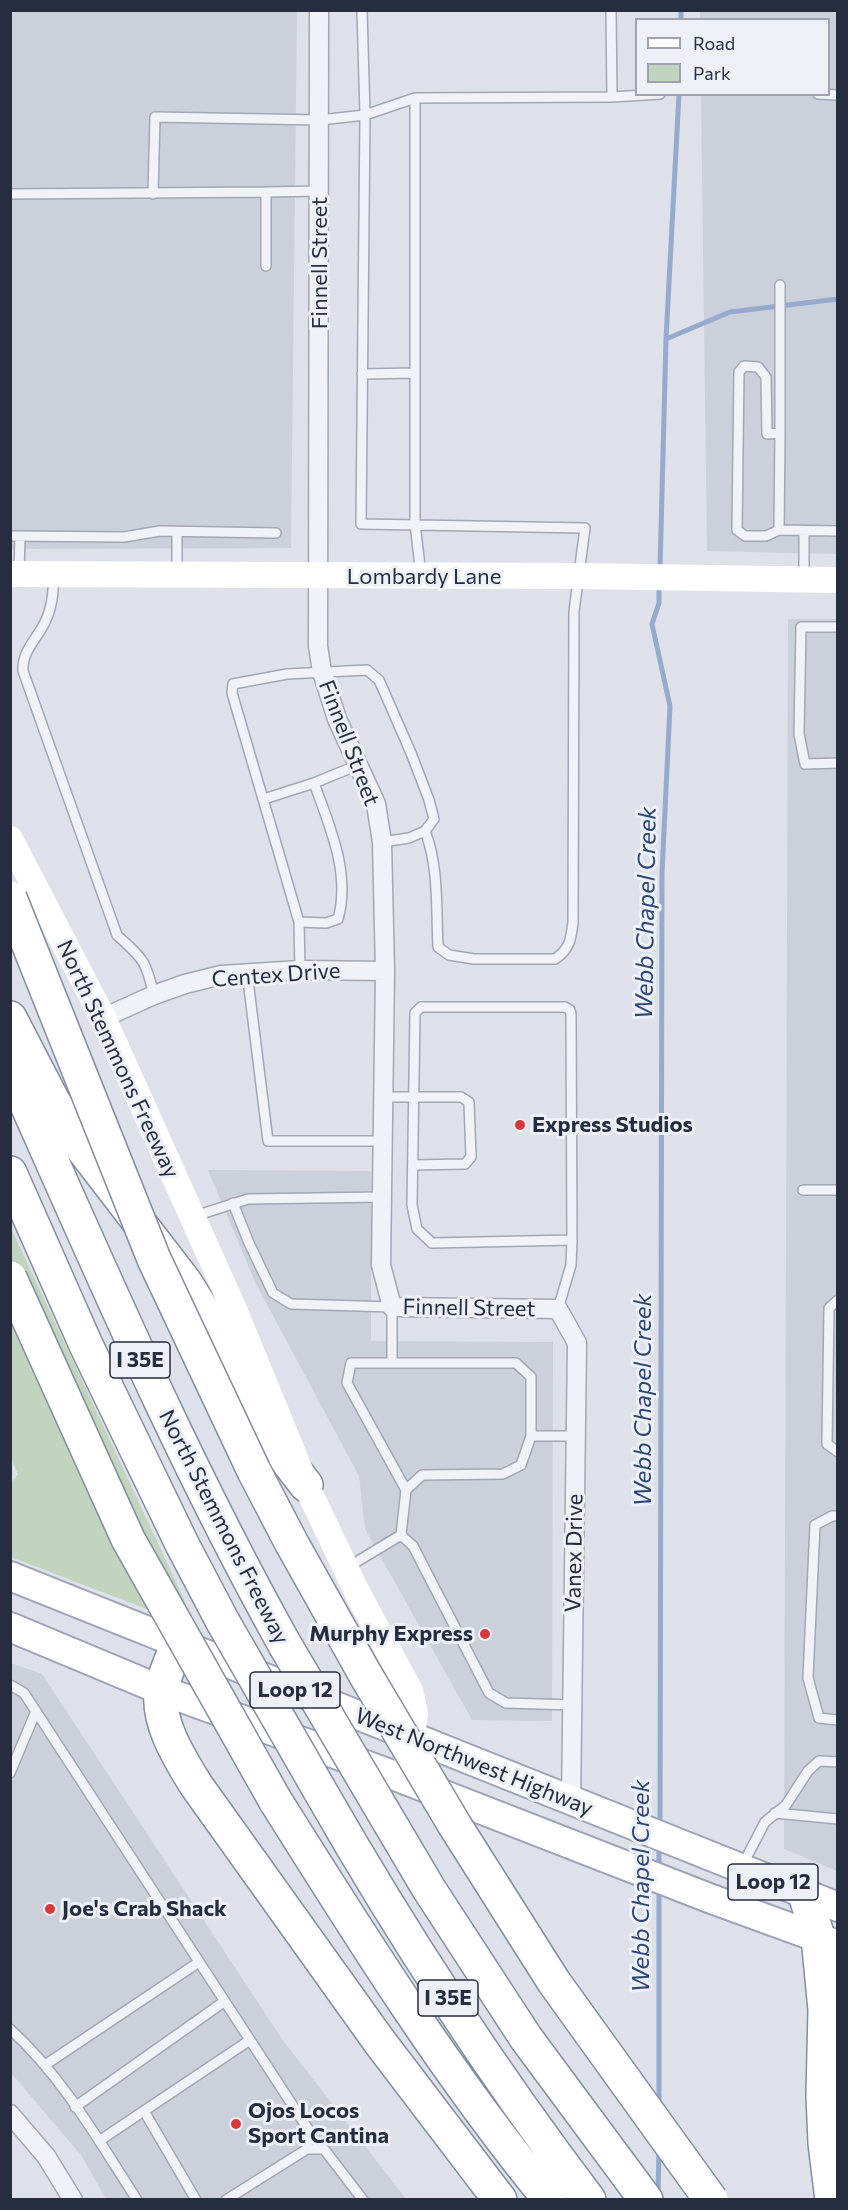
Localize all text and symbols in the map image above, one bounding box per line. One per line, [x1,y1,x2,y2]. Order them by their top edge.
legend [635,18,830,96]
text: Road [693,32,735,54]
text: Park [693,62,731,84]
street label: Finnell Street [307,197,333,329]
street label: Lombardy Lane [347,564,501,590]
street label: Finnell Street [313,676,385,810]
water label: Webb Chapel Creek [630,806,662,1020]
street label: North Stemmons Freeway [51,936,185,1182]
street label: Centex Drive [211,957,341,993]
place label: Express Studios [532,1112,693,1138]
marker: Express Studios [513,1118,527,1132]
street label: Finnell Street [402,1294,536,1322]
water label: Webb Chapel Creek [629,1294,657,1506]
road number: I 35E [110,1342,170,1378]
street label: North Stemmons Freeway [153,1405,295,1649]
street label: Vanex Drive [560,1493,588,1613]
place label: Murphy Express [309,1621,473,1647]
marker: Murphy Express [478,1627,492,1641]
road number: Loop 12 [250,1672,340,1708]
street label: West Northwest Highway [351,1702,597,1822]
water label: Webb Chapel Creek [627,1780,655,1992]
road number: Loop 12 [728,1864,818,1900]
place label: Joe's Crab Shack [62,1896,227,1922]
marker: Joe's Crab Shack [43,1902,57,1916]
road number: I 35E [418,1980,478,2016]
place label: Ojos Locos Sport Cantina [248,2098,389,2150]
marker: Ojos Locos Sport Cantina [229,2117,243,2131]

